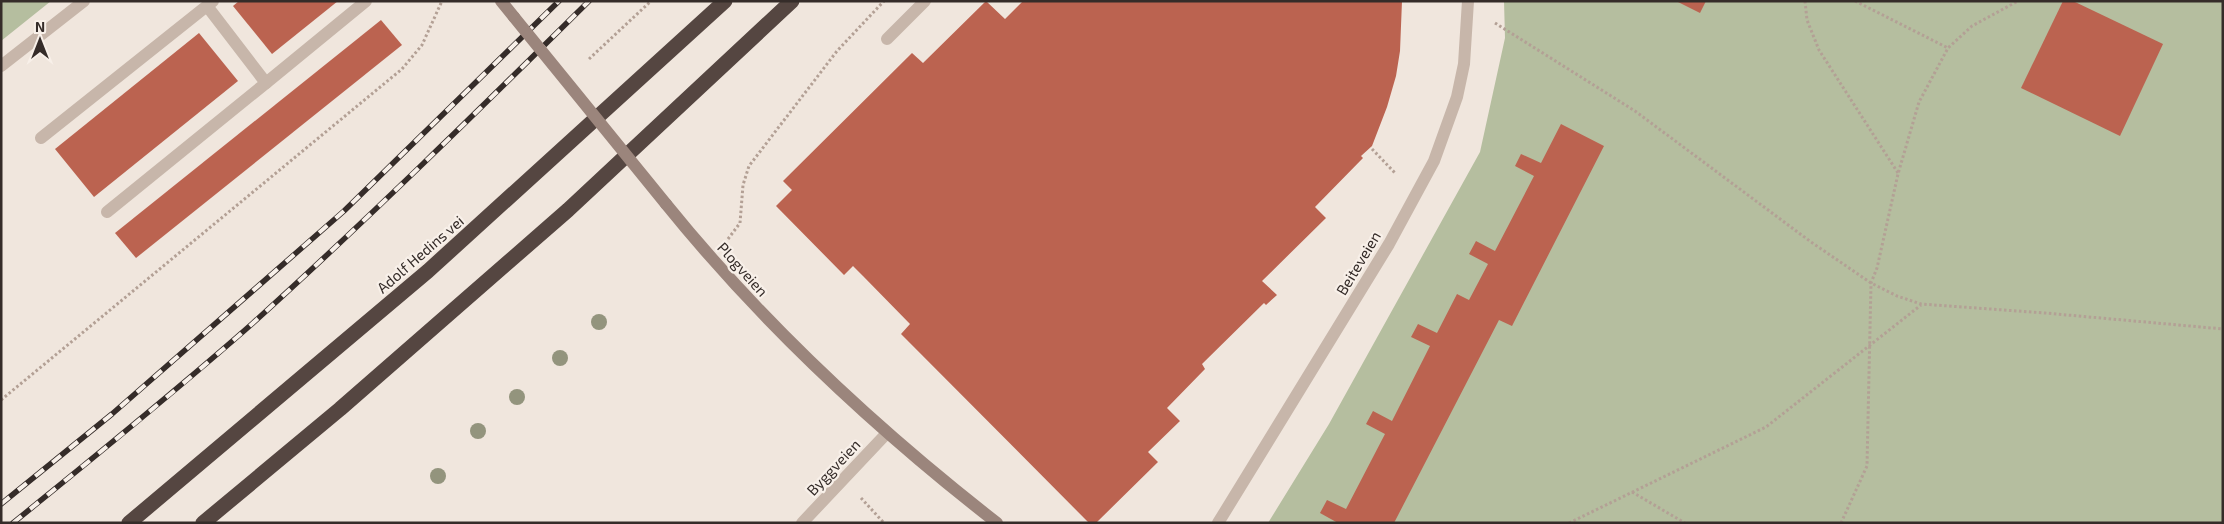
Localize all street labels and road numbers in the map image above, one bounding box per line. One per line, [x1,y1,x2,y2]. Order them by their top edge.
street label: Adolf Hedins vei [373,211,467,297]
street label: Beiteveien [1332,228,1384,298]
street label: Plogveien [714,238,772,300]
street label: Byggveien [802,435,864,499]

